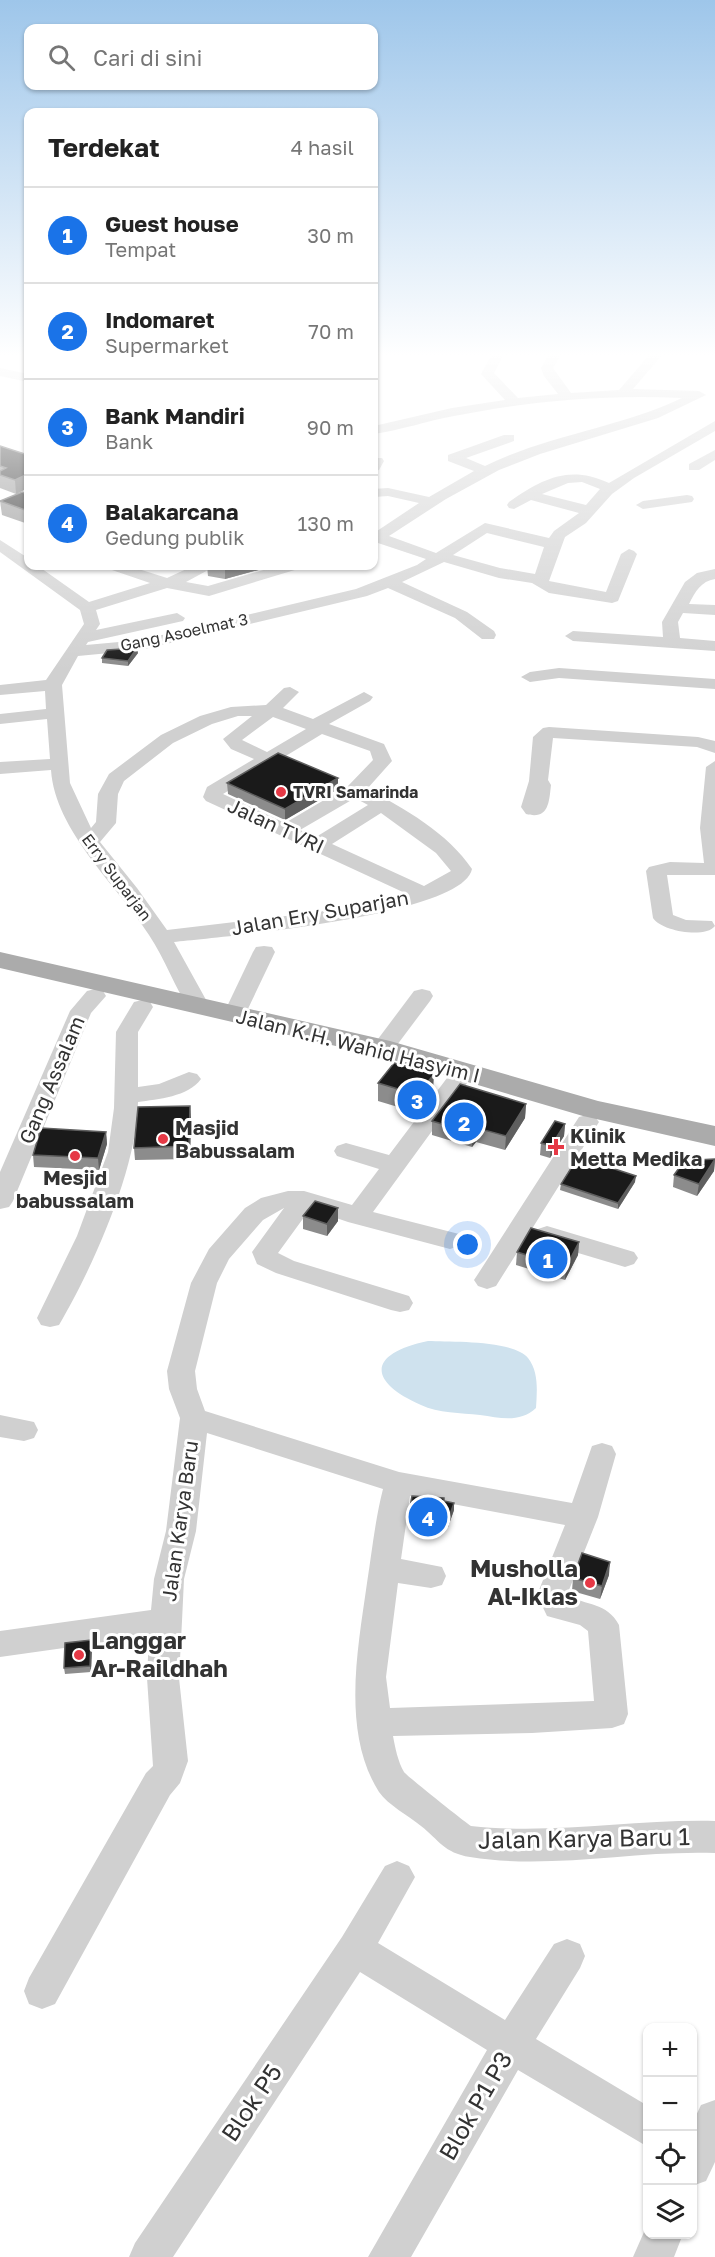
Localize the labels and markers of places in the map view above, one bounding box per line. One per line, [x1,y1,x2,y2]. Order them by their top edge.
place label: TVRI Samarinda [293,782,418,802]
marker: TVRI Samarinda [274,785,288,799]
pin: 3 [398,1078,436,1122]
pin: 2 [444,1100,484,1144]
place label: Masjid Babussalam [175,1115,295,1162]
place label: Klinik Metta Medika [570,1123,702,1170]
marker: Masjid Babussalam [156,1132,170,1146]
marker: Klinik Metta Medika [547,1138,565,1156]
marker: Mesjid babussalam [68,1149,82,1163]
place label: Mesjid babussalam [16,1165,134,1212]
pin: 1 [528,1236,568,1282]
pin: 4 [408,1494,448,1540]
place label: Musholla Al-Iklas [470,1553,578,1610]
marker: Musholla Al-Iklas [583,1576,597,1590]
place label: Langgar Ar-Raildhah [91,1625,228,1682]
marker: Langgar Ar-Raildhah [72,1648,86,1662]

